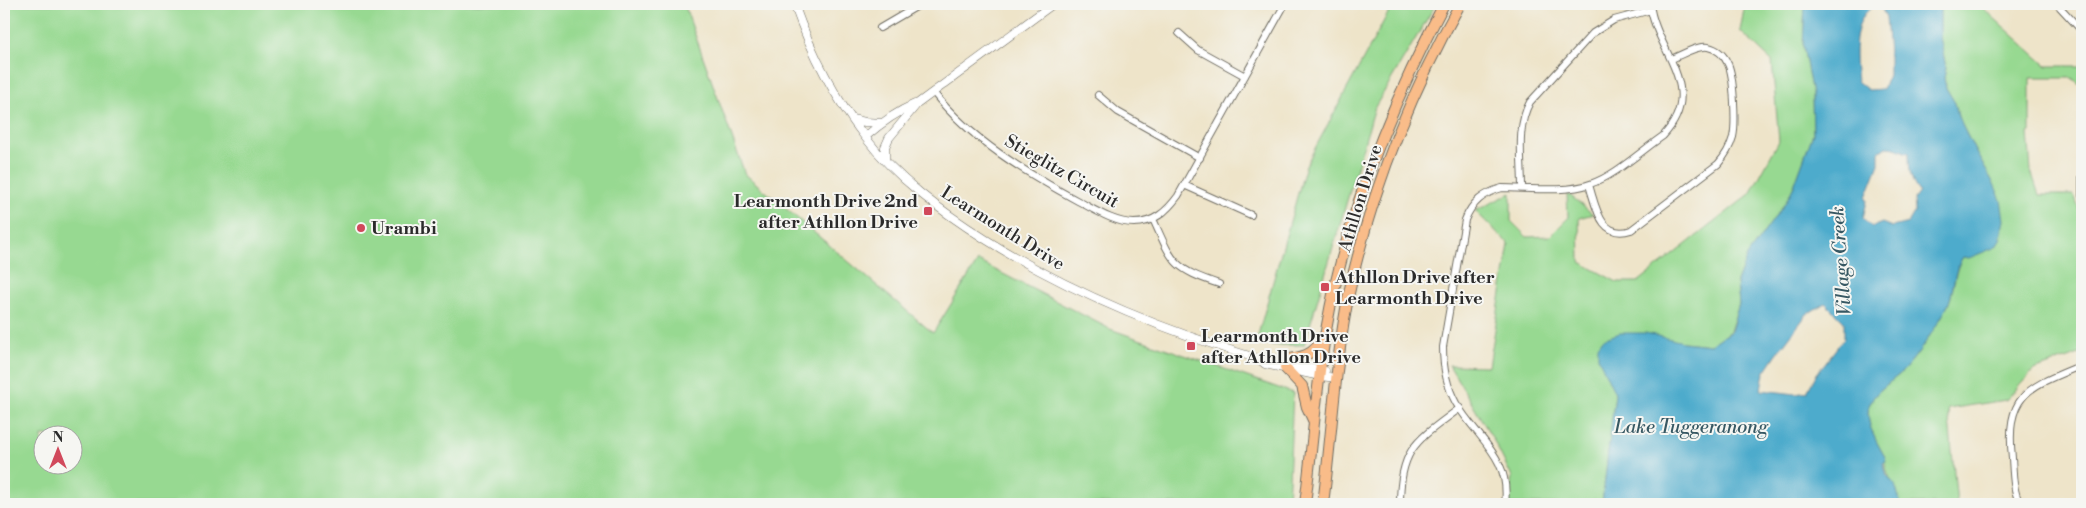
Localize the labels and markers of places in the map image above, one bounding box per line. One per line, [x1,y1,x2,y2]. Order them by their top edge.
place label: Learmonth Drive 2nd after Athllon Drive [734,190,918,234]
marker: Learmonth Drive 2nd after Athllon Drive [922,205,934,217]
place label: Urambi [371,217,437,240]
marker: Urambi [355,222,367,234]
place label: Athllon Drive after Learmonth Drive [1334,266,1495,310]
marker: Athllon Drive after Learmonth Drive [1319,281,1331,293]
place label: Learmonth Drive after Athllon Drive [1201,325,1361,369]
marker: Learmonth Drive after Athllon Drive [1185,340,1197,352]

